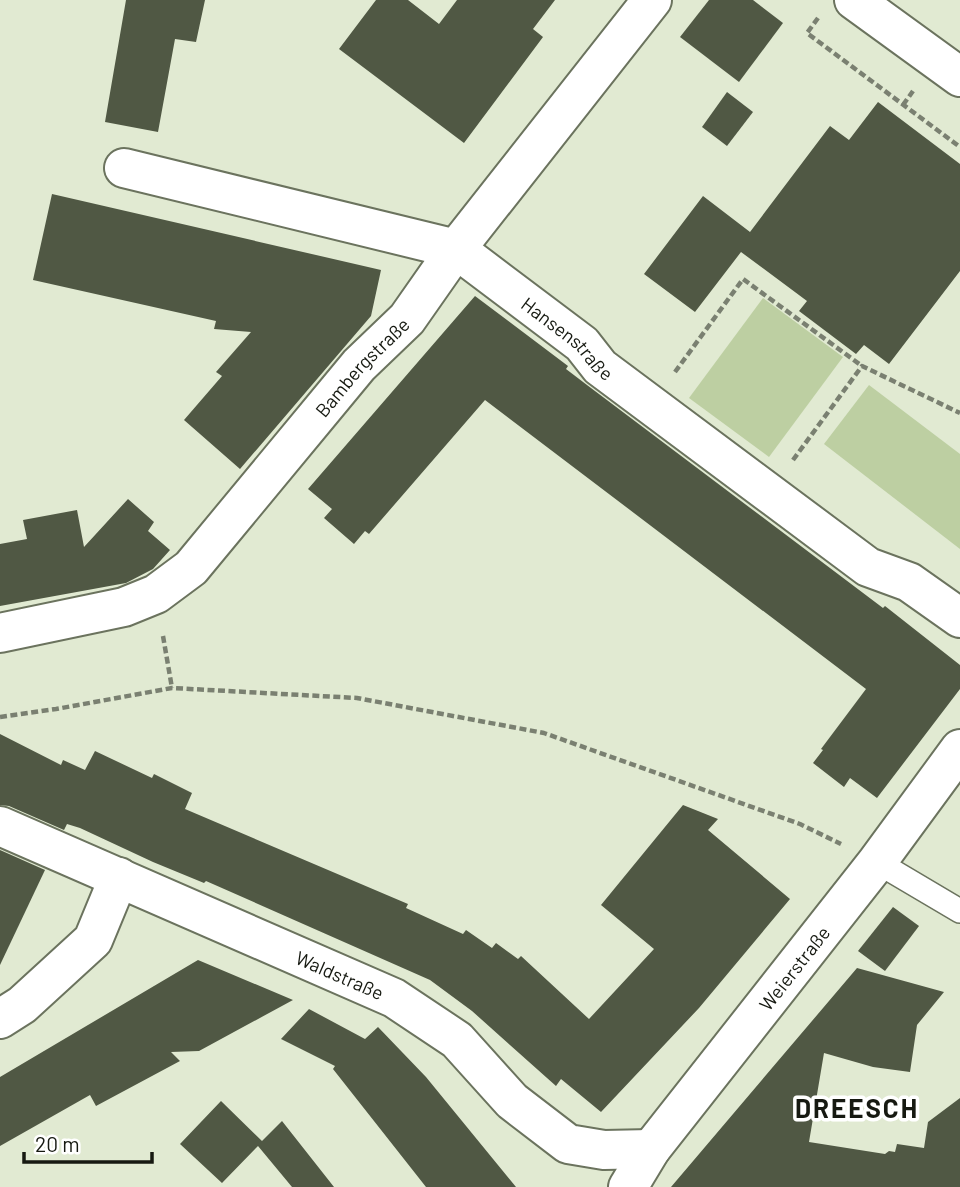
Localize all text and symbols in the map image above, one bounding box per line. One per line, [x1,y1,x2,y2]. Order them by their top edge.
street label: Hansenstraße [517,291,618,385]
street label: Bambergstraße [310,312,414,421]
street label: Weierstraße [753,921,834,1015]
street label: Waldstraße [293,945,388,1004]
district label: DREESCH [795,1092,919,1123]
scale bar [24,1120,152,1164]
text: 20 m [35,1131,80,1156]

